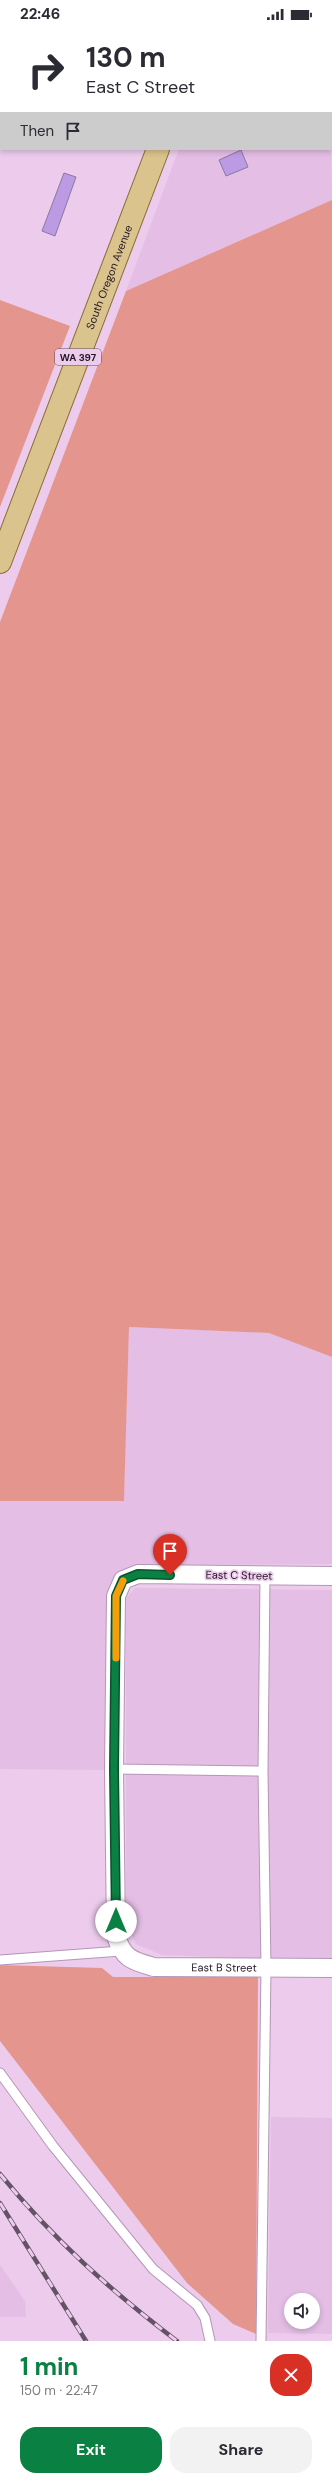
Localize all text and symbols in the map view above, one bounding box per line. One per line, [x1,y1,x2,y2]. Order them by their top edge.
text: 22:46 [20,4,60,24]
text: 130 m [86,39,166,76]
icon: right [20,44,72,96]
text: East C Street [86,75,195,99]
icon: arrive [62,120,84,142]
text: Then [20,121,54,141]
street label: South Oregon Avenue [83,223,135,331]
road number: WA 397 [55,349,101,365]
pin [153,1534,187,1575]
icon: arrive [159,1540,181,1562]
street label: East C Street [206,1567,272,1583]
position arrow [95,1900,137,1942]
street label: East B Street [191,1960,257,1975]
map controls [284,2293,320,2329]
button: sound [284,2293,320,2329]
text: 1 min [20,2351,78,2382]
button: close [270,2354,312,2396]
text: 150 m · 22:47 [20,2382,98,2399]
button: Exit [20,2427,162,2473]
button: Share [170,2427,312,2473]

